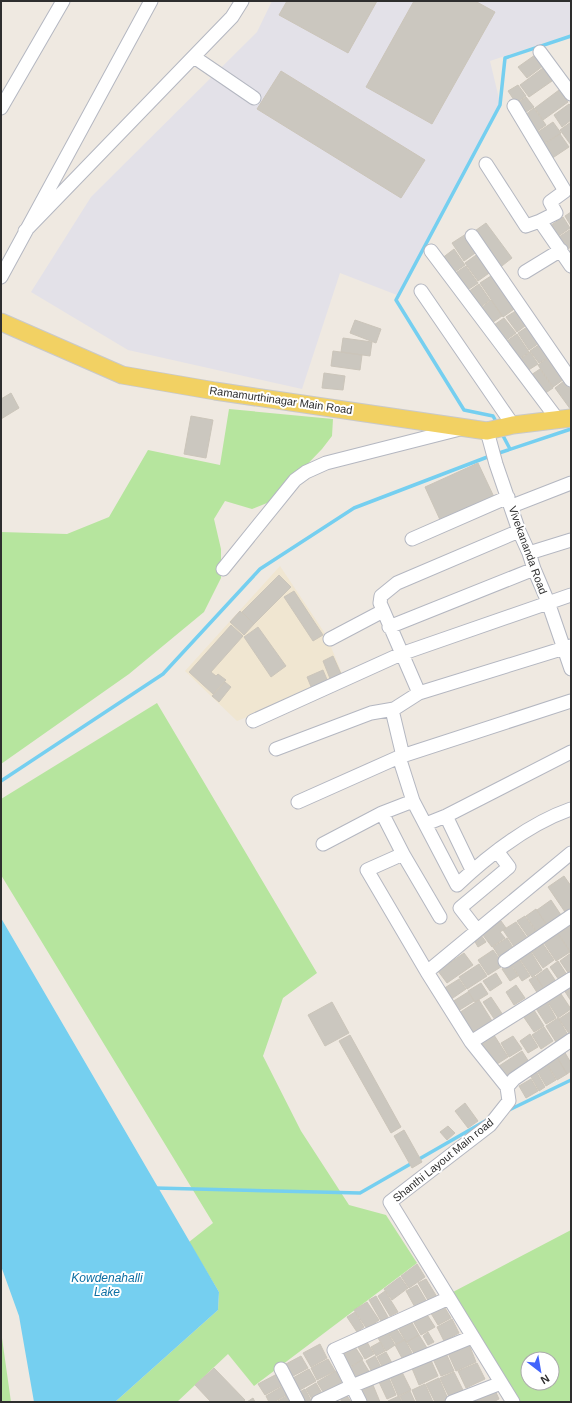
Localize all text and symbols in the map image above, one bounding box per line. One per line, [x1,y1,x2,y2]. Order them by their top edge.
street label: Ramamurthinagar Main Road [209,384,353,416]
street label: Vivekananda Road [506,504,550,596]
street label: Shanthi Layout Main road [391,1116,495,1204]
water label: Kowdenahalli Lake [71,1271,143,1299]
north arrow [520,1351,560,1391]
text: N [539,1372,552,1387]

